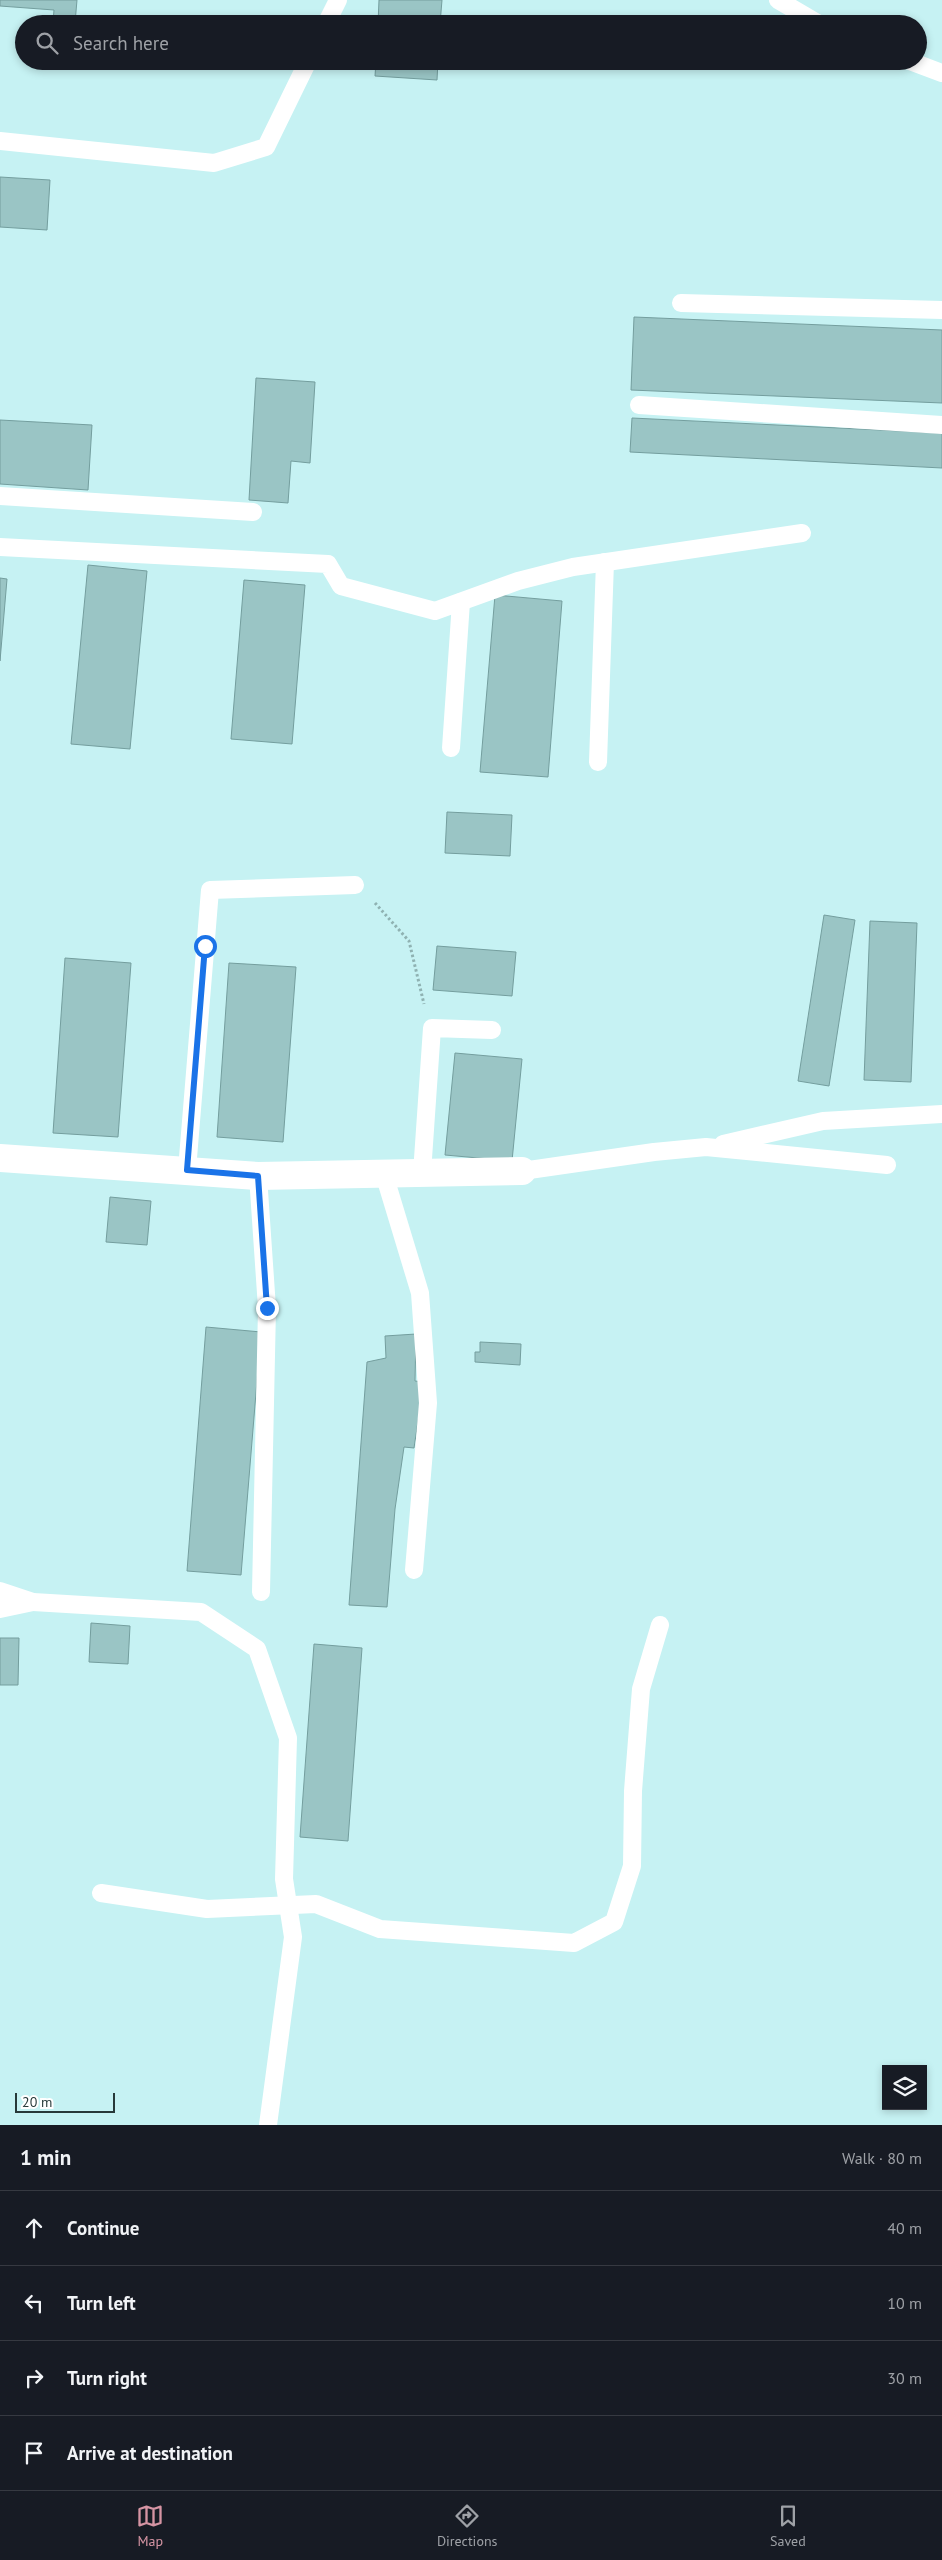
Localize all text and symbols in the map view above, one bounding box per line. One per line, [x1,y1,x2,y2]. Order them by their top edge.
search box [15,15,927,70]
icon: search [33,29,61,57]
text: Search here [73,31,169,55]
route start [194,935,217,958]
route end [256,1297,279,1320]
map controls [882,2065,927,2110]
button: layers [882,2065,927,2110]
scale bar [15,2090,115,2113]
text: 20 m [22,2093,52,2111]
text: 1 min [20,2144,71,2171]
text: Walk · 80 m [842,2148,922,2168]
icon: ahead [20,2214,48,2242]
text: Continue [67,2216,139,2240]
text: 40 m [887,2218,922,2238]
icon: left [20,2289,48,2317]
text: Turn left [67,2291,136,2315]
text: 10 m [887,2293,922,2313]
icon: right [20,2364,48,2392]
text: Turn right [67,2366,147,2390]
text: 30 m [887,2368,922,2388]
icon: arrive [20,2439,48,2467]
text: Arrive at destination [67,2441,233,2465]
tab: Map [136,2502,164,2550]
tab: Directions [437,2502,497,2550]
tab: Saved [770,2502,806,2550]

